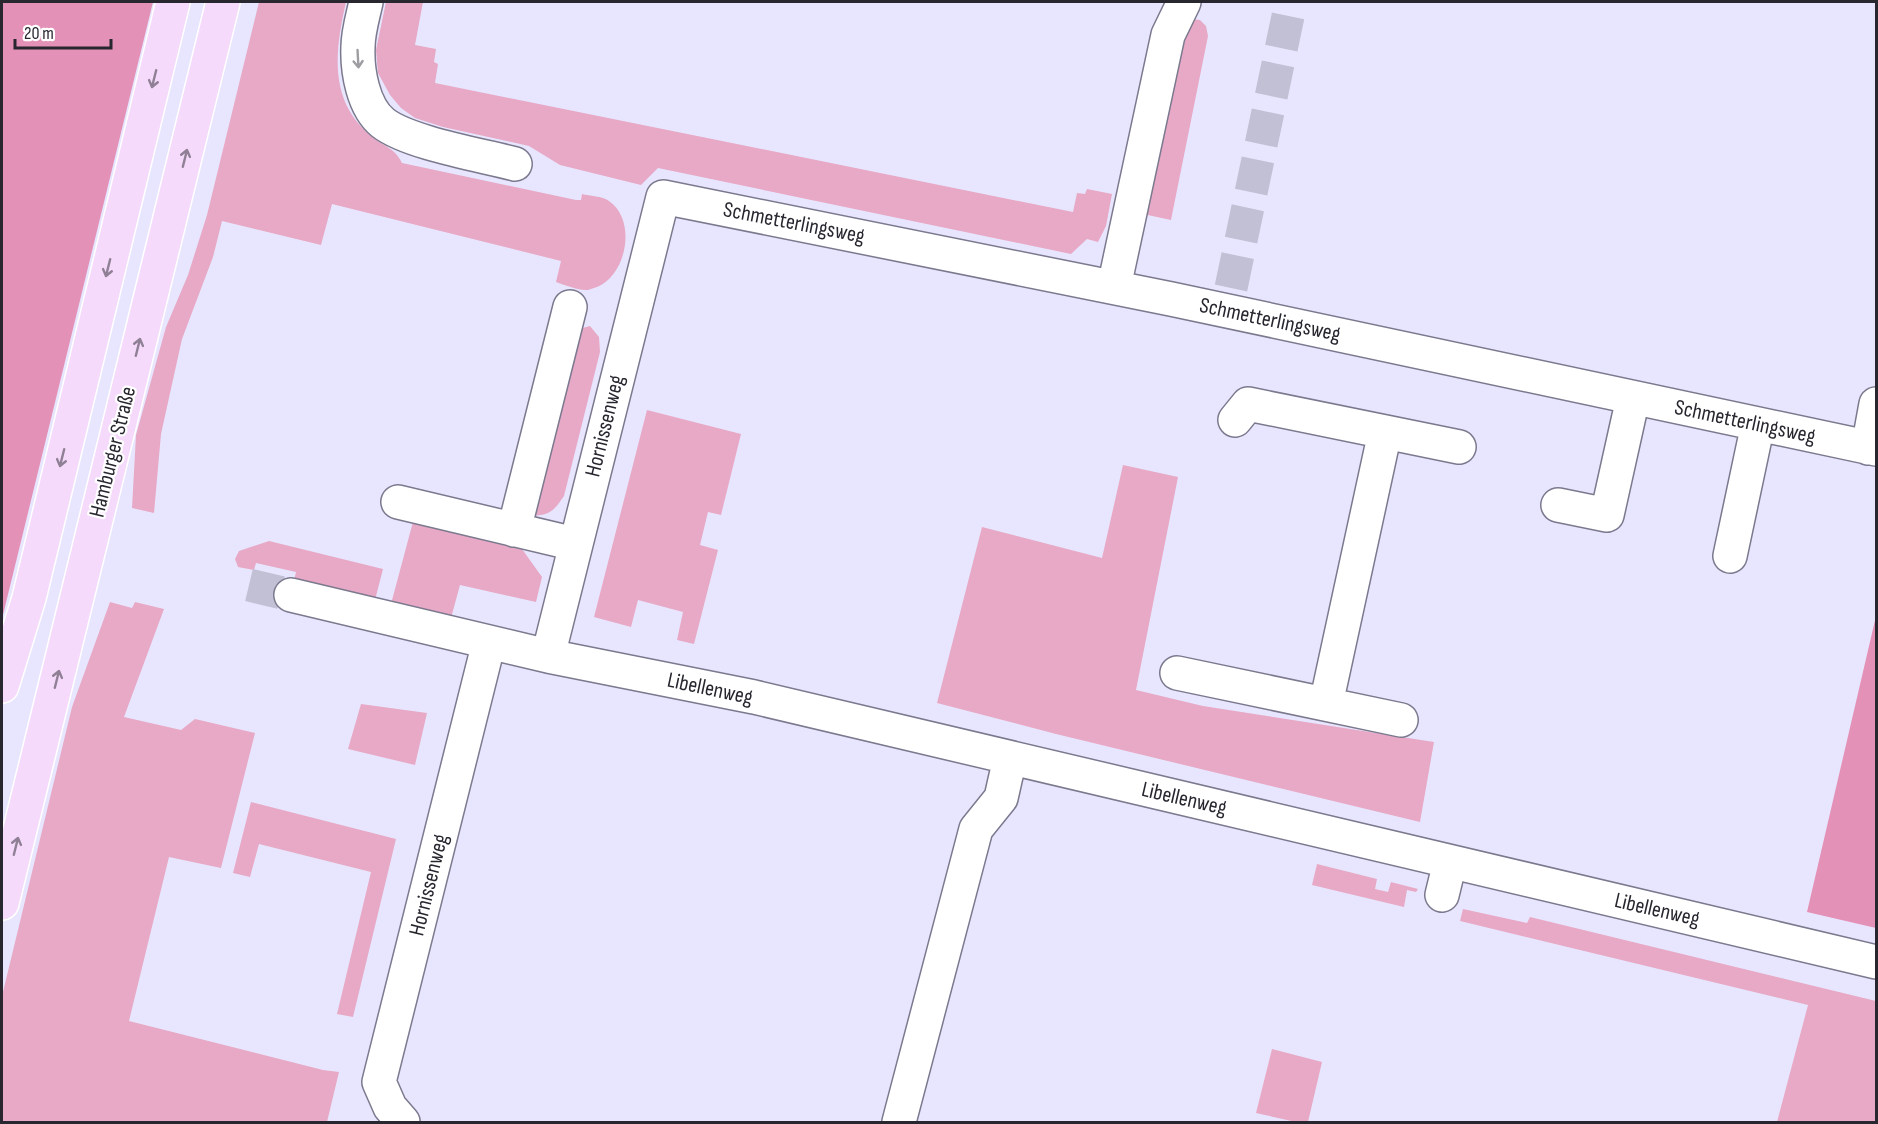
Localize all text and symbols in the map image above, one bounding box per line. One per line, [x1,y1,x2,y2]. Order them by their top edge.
scale bar [15,12,111,50]
text: 20 m [24,23,54,44]
one-way arrow [353,49,364,69]
one-way arrow [147,69,159,88]
one-way arrow [179,148,191,167]
street label: Schmetterlingsweg [721,196,867,250]
one-way arrow [102,259,114,278]
street label: Schmetterlingsweg [1197,292,1343,348]
one-way arrow [133,338,145,357]
street label: Hornissenweg [579,372,631,480]
street label: Hamburger Straße [84,384,142,520]
street label: Schmetterlingsweg [1672,394,1818,450]
one-way arrow [56,448,68,467]
street label: Libellenweg [665,667,755,711]
one-way arrow [52,670,64,689]
street label: Libellenweg [1139,776,1229,822]
street label: Hornissenweg [403,831,455,939]
one-way arrow [10,837,22,856]
street label: Libellenweg [1612,887,1702,933]

